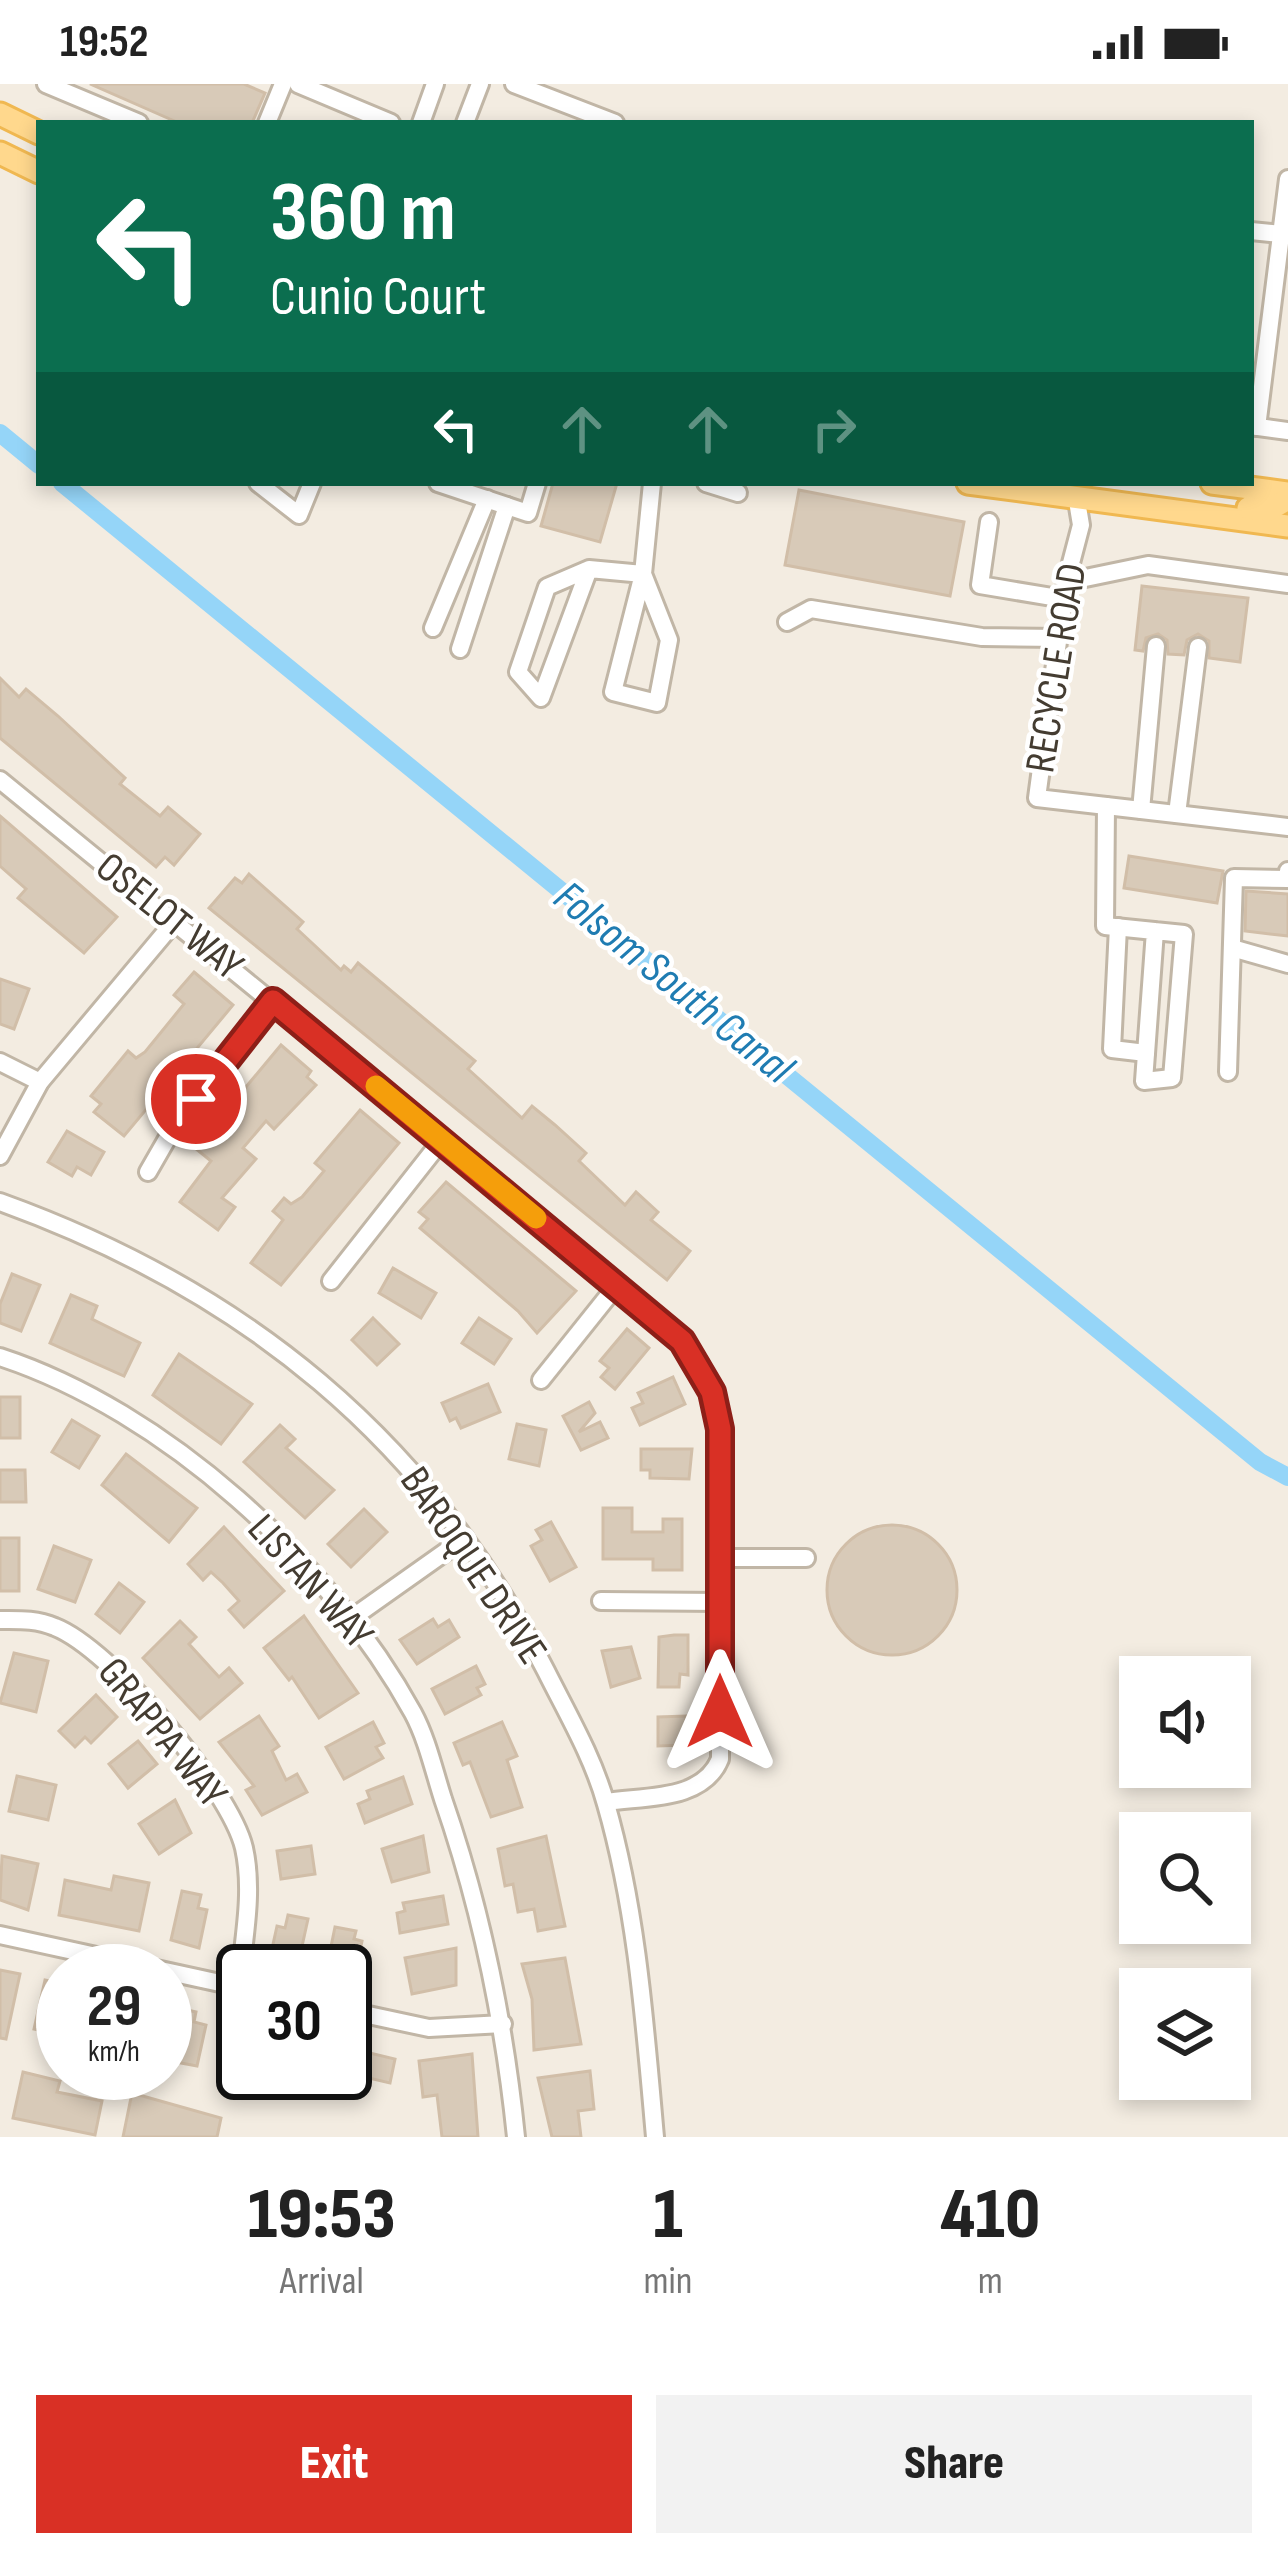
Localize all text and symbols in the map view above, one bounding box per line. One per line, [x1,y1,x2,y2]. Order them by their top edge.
text: 19:52 [60,15,148,70]
text: 360 m [270,163,456,264]
icon: left [72,168,228,324]
text: Cunio Court [270,265,486,330]
icon: left [423,396,489,462]
icon: ahead [549,396,615,462]
icon: ahead [675,396,741,462]
icon: right [801,396,867,462]
street label: RECYCLE ROAD [1015,560,1099,776]
street label: OSELOT WAY [85,842,253,992]
water label: Folsom South Canal [542,870,805,1097]
pin [145,1048,247,1150]
icon: arrive [163,1066,229,1132]
street label: BAROQUE DRIVE [388,1458,558,1674]
street label: LISTAN WAY [236,1504,384,1660]
street label: GRAPPA WAY [86,1648,238,1818]
position arrow [657,1649,783,1775]
map controls [1119,1656,1251,2100]
button: sound [1119,1656,1251,1788]
button: search [1119,1812,1251,1944]
speed limit sign: 30 [216,1944,372,2100]
button: layers [1119,1968,1251,2100]
text: 29 [87,1971,141,2043]
text: km/h [88,2034,140,2070]
text: 19:53 [248,2172,396,2259]
text: 1 [653,2172,683,2259]
text: 410 [940,2172,1040,2259]
text: Arrival [280,2258,364,2305]
text: min [643,2258,692,2305]
text: m [978,2258,1003,2305]
button: Exit [36,2395,632,2533]
button: Share [656,2395,1252,2533]

